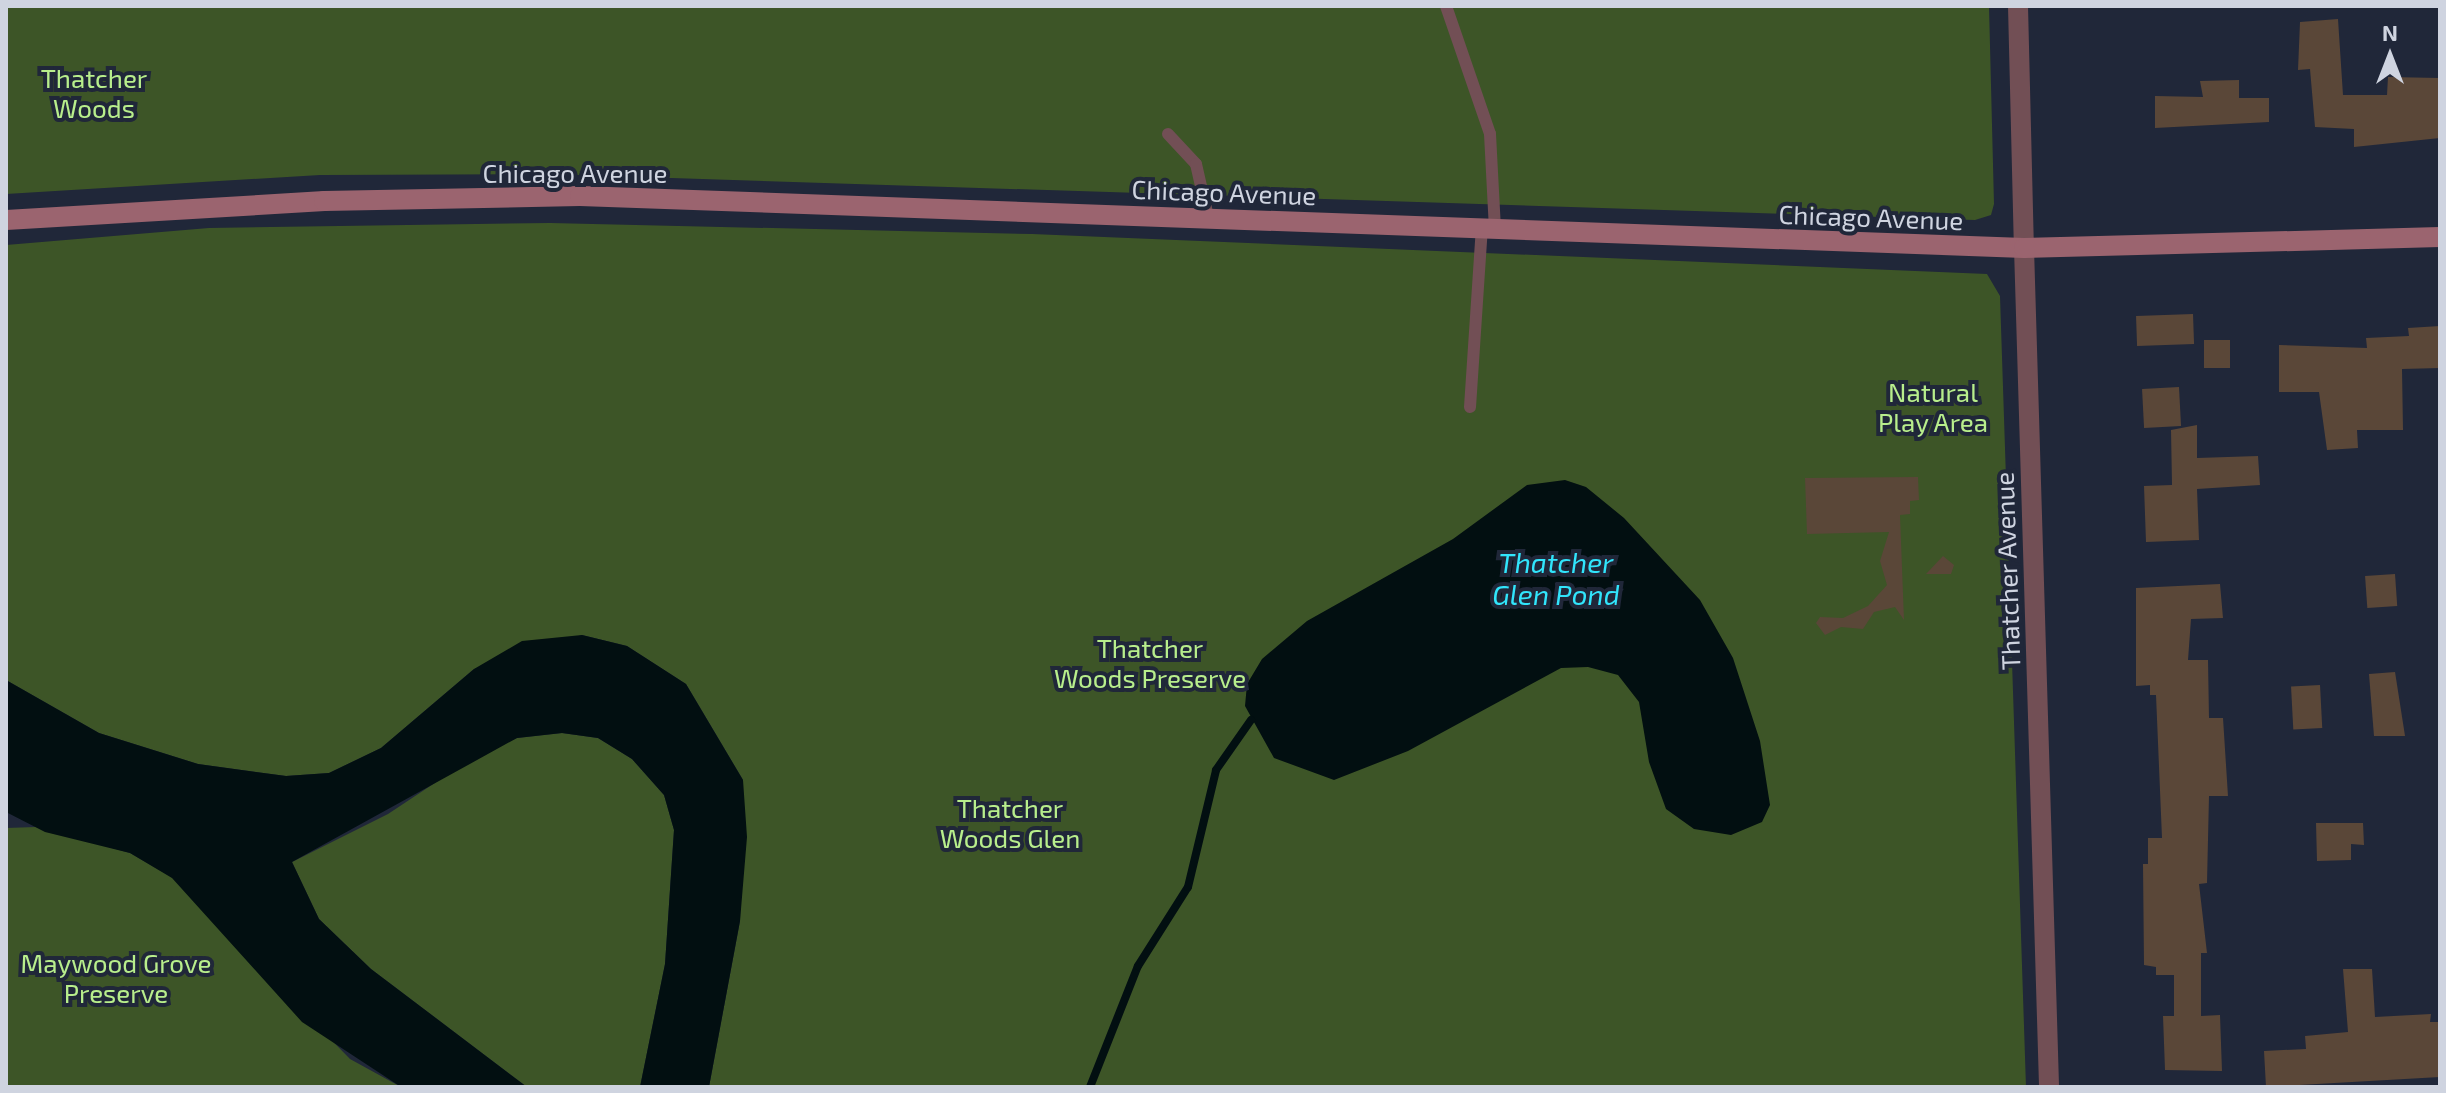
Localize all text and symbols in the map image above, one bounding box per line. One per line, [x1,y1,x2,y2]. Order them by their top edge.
north arrow [2350,16,2430,96]
text: N [2382,19,2398,45]
park label: Thatcher Woods [41,62,147,124]
street label: Chicago Avenue [482,157,668,189]
street label: Chicago Avenue [1131,173,1317,211]
street label: Chicago Avenue [1778,198,1964,236]
park label: Natural Play Area [1877,376,1989,438]
street label: Thatcher Avenue [1988,471,2026,671]
water label: Thatcher Glen Pond [1492,545,1620,611]
park label: Thatcher Woods Preserve [1054,632,1246,694]
park label: Thatcher Woods Glen [940,792,1080,854]
park label: Maywood Grove Preserve [20,947,212,1008]

